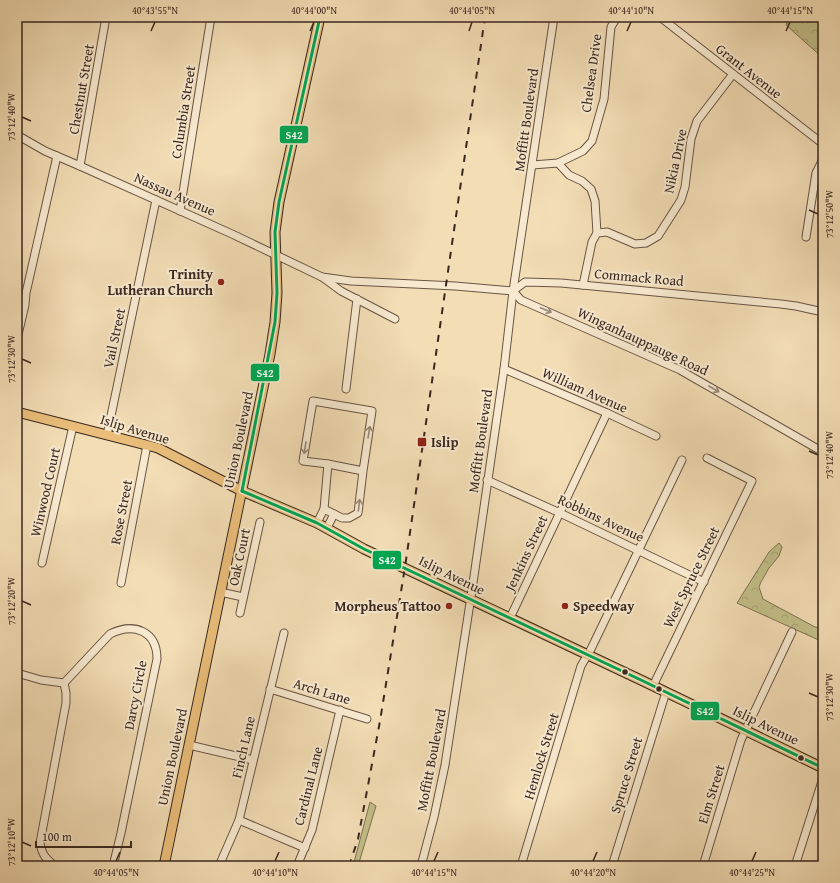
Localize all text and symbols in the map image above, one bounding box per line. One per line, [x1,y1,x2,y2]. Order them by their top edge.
text: 40°43'55"N [132,3,178,18]
text: 40°44'00"N [291,3,337,18]
text: 40°44'05"N [449,3,495,18]
text: 40°44'10"N [608,3,654,18]
text: 40°44'15"N [767,3,813,18]
street label: Chelsea Drive [576,32,606,114]
street label: Grant Avenue [712,39,787,104]
street label: Chestnut Street [63,42,99,136]
street label: Columbia Street [166,64,200,160]
street label: Moffitt Boulevard [509,67,543,173]
text: 73°12'40"W [4,93,19,141]
line badge: S42 [279,125,309,144]
text: S42 [285,127,303,143]
street label: Nikia Drive [658,127,692,195]
street label: Nassau Avenue [131,167,219,221]
text: 73°12'50"W [822,190,837,238]
street label: Commack Road [593,263,685,291]
place label: Trinity Lutheran Church [107,264,214,300]
marker: Trinity Lutheran Church [216,277,226,287]
street label: Winganhauppauge Road [574,302,712,380]
street label: Vail Street [98,306,130,370]
one-way arrow [540,307,552,315]
text: 73°12'30"W [4,335,19,383]
street label: William Avenue [539,362,631,418]
line badge: S42 [250,363,280,382]
text: S42 [256,365,274,381]
one-way arrow [708,386,720,394]
street label: Moffitt Boulevard [463,388,497,494]
street label: Union Boulevard [218,389,258,490]
street label: Islip Avenue [98,409,172,449]
one-way arrow [365,426,373,439]
text: 73°12'40"W [822,431,837,479]
place label: Islip [431,432,458,452]
marker: Islip [416,436,428,448]
one-way arrow [301,441,309,454]
street label: Winwood Court [25,445,65,539]
street label: Rose Street [105,478,137,546]
street label: Robbins Avenue [555,489,648,547]
one-way arrow [355,498,363,511]
street label: Jenkins Street [499,512,552,596]
street label: West Spruce Street [658,523,724,631]
street label: Oak Court [223,526,255,588]
line badge: S42 [372,550,402,570]
street label: Islip Avenue [416,550,489,600]
text: S42 [378,552,396,568]
text: 73°12'20"W [4,577,19,625]
place label: Morpheus Tattoo [334,596,442,616]
place label: Speedway [573,596,635,616]
marker: Morpheus Tattoo [444,601,454,611]
marker: Speedway [560,601,570,611]
street label: Darcy Circle [118,658,152,732]
unlabelled marker [620,667,630,677]
street label: Arch Lane [291,673,353,709]
text: 73°12'30"W [822,673,837,721]
unlabelled marker [654,684,664,694]
street label: Islip Avenue [730,700,803,750]
line badge: S42 [690,701,720,721]
text: S42 [696,703,714,719]
street label: Union Boulevard [152,706,192,807]
street label: Moffitt Boulevard [411,707,451,813]
street label: Hemlock Street [518,710,564,802]
street label: Finch Lane [226,713,260,780]
street label: Spruce Street [605,734,647,816]
street label: Cardinal Lane [289,744,328,828]
unlabelled marker [796,753,806,763]
street label: Elm Street [693,762,729,826]
text: 73°12'10"W [4,818,19,866]
scale bar [36,823,131,849]
text: 100 m [42,828,72,845]
text: 40°44'05"N [93,865,139,880]
text: 40°44'10"N [252,865,298,880]
text: 40°44'15"N [411,865,457,880]
text: 40°44'20"N [570,865,616,880]
text: 40°44'25"N [729,865,775,880]

